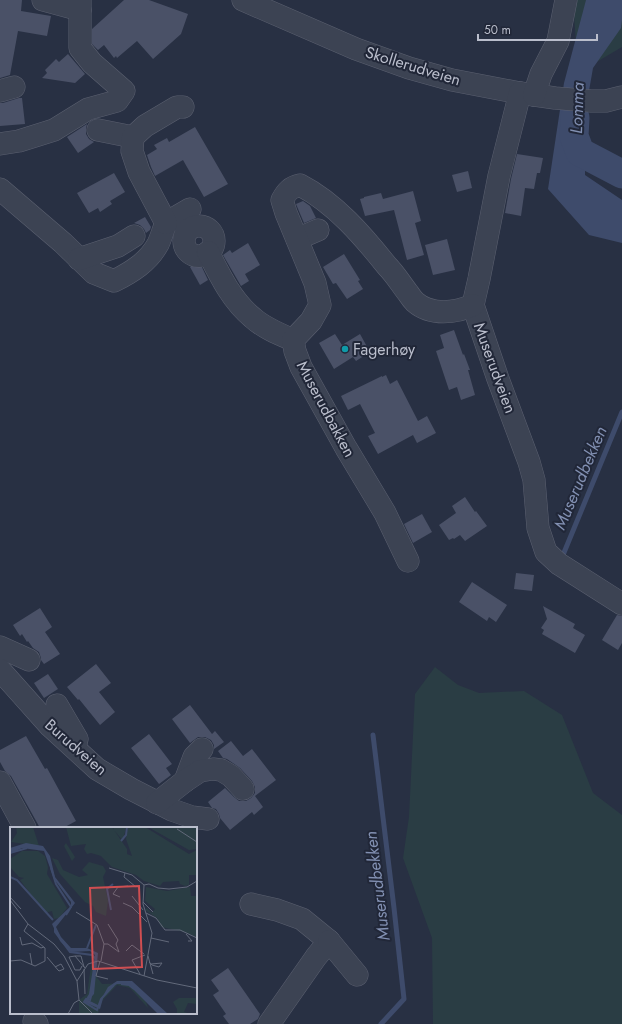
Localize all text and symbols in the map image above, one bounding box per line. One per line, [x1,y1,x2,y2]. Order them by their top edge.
scale bar [478,16,597,42]
text: 50 m [484,21,511,39]
street label: Skollerudveien [362,41,464,91]
water label: Lomma [564,81,590,134]
street label: Muserudveien [468,319,522,417]
place label: Fagerhøy [353,338,416,361]
marker: Fagerhøy [340,344,350,354]
street label: Muserudbakken [291,357,361,461]
water label: Muserudbekken [547,423,613,533]
street label: Burudveien [40,713,112,781]
inset map [10,827,197,1014]
water label: Muserudbekken [358,830,396,942]

